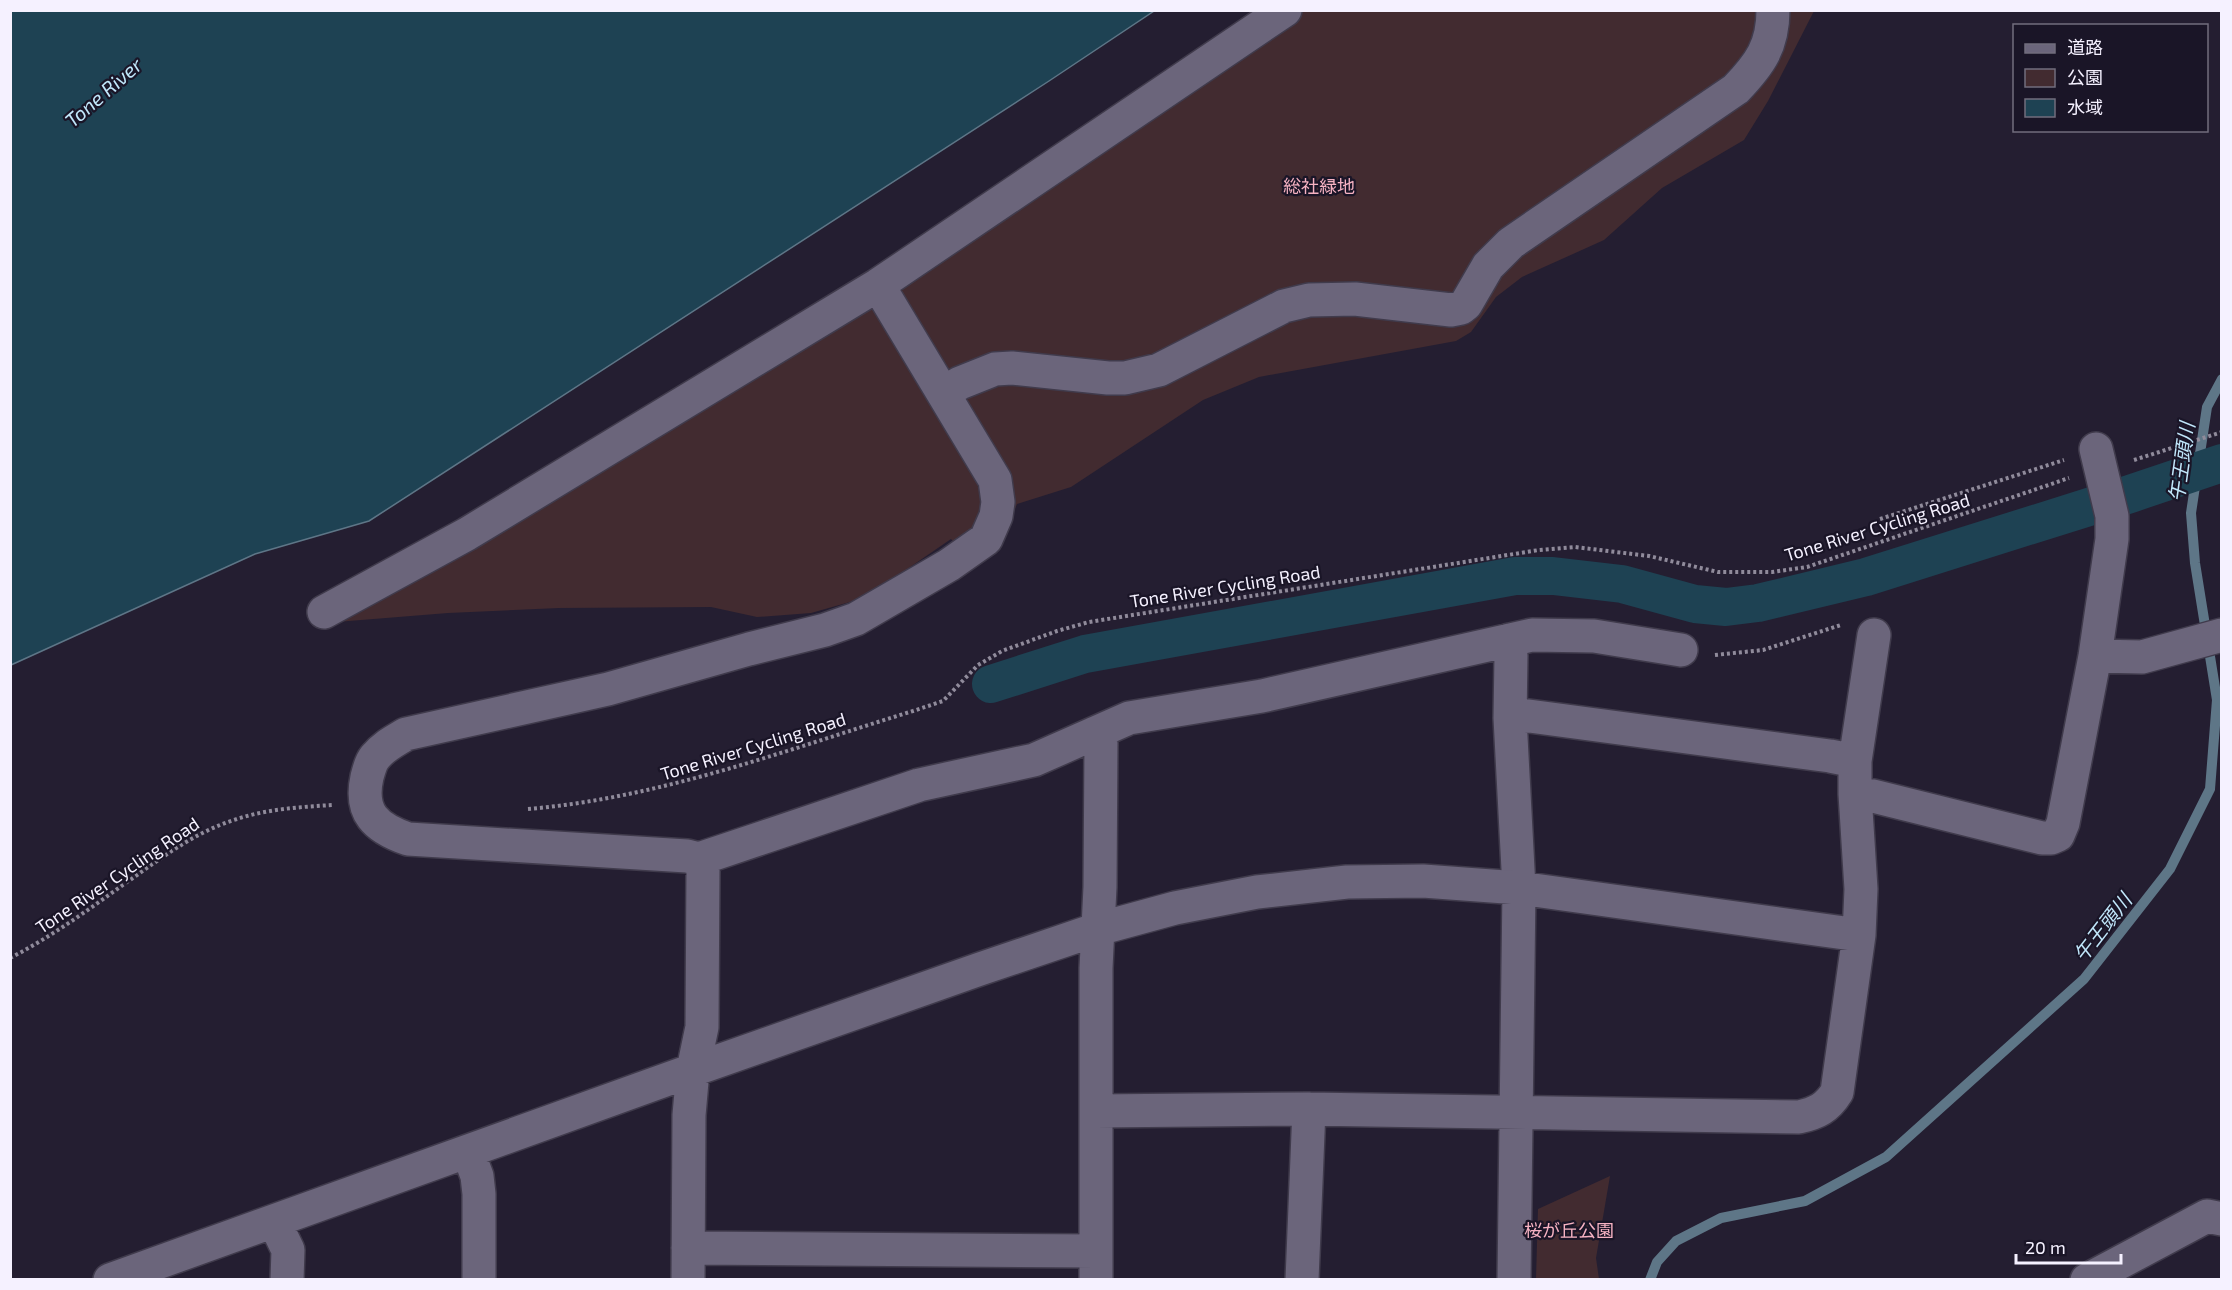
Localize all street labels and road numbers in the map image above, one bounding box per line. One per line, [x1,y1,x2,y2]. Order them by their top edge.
street label: Tone River Cycling Road [1782,488,1972,566]
street label: Tone River Cycling Road [1128,560,1322,612]
street label: Tone River Cycling Road [658,707,848,785]
street label: Tone River Cycling Road [31,812,203,938]

